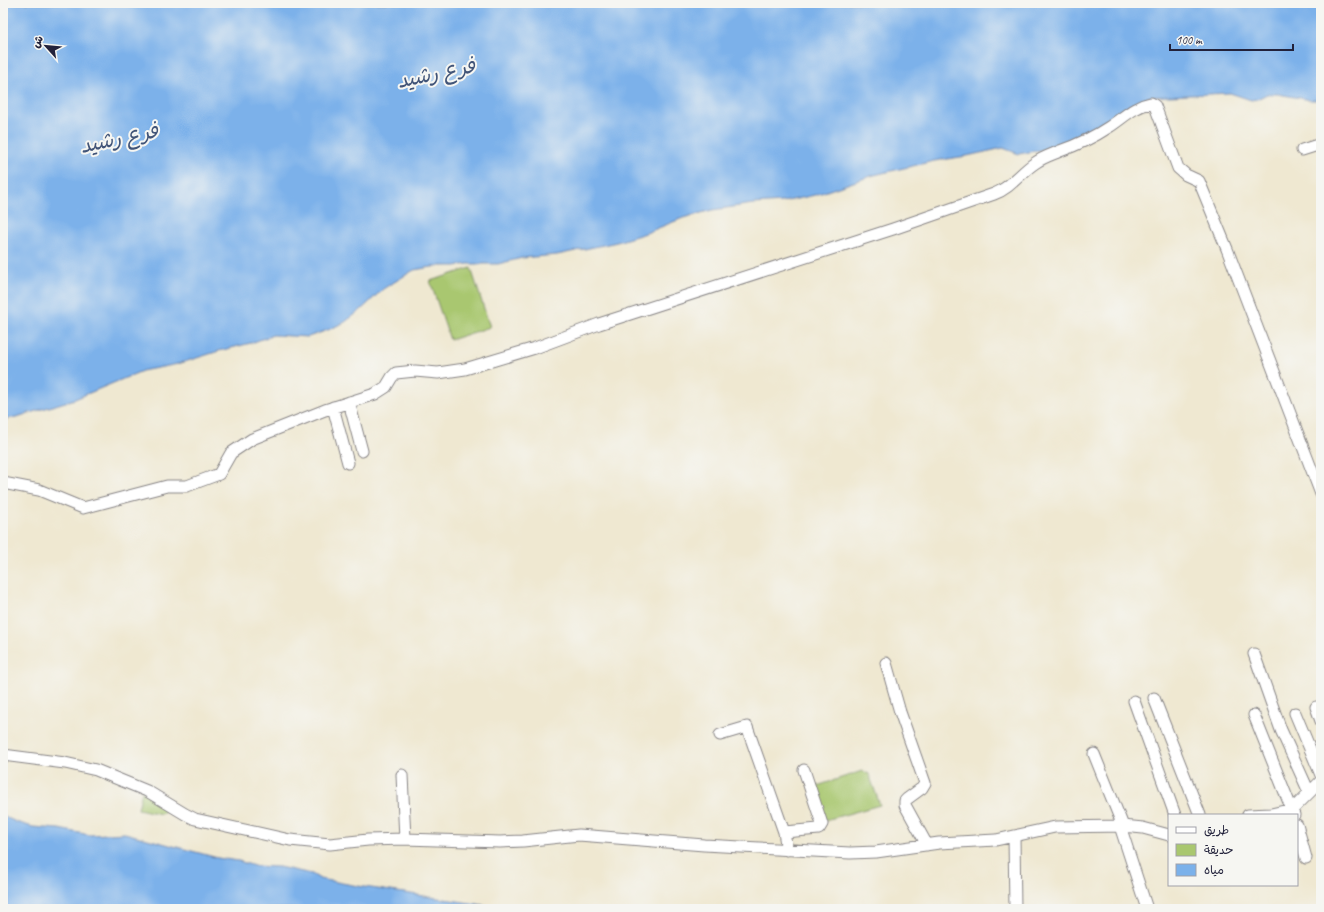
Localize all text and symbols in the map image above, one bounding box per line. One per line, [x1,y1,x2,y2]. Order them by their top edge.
north arrow [26,26,66,66]
scale bar [1170,26,1293,52]
text: 100 m [1176,32,1203,48]
text: ش [28,33,46,50]
water label: فرع رشيد [395,52,479,96]
water label: فرع رشيد [78,117,162,161]
legend [1168,814,1298,886]
text: طريق [1204,822,1229,838]
text: حديقة [1204,842,1233,858]
text: مياه [1204,862,1224,878]

